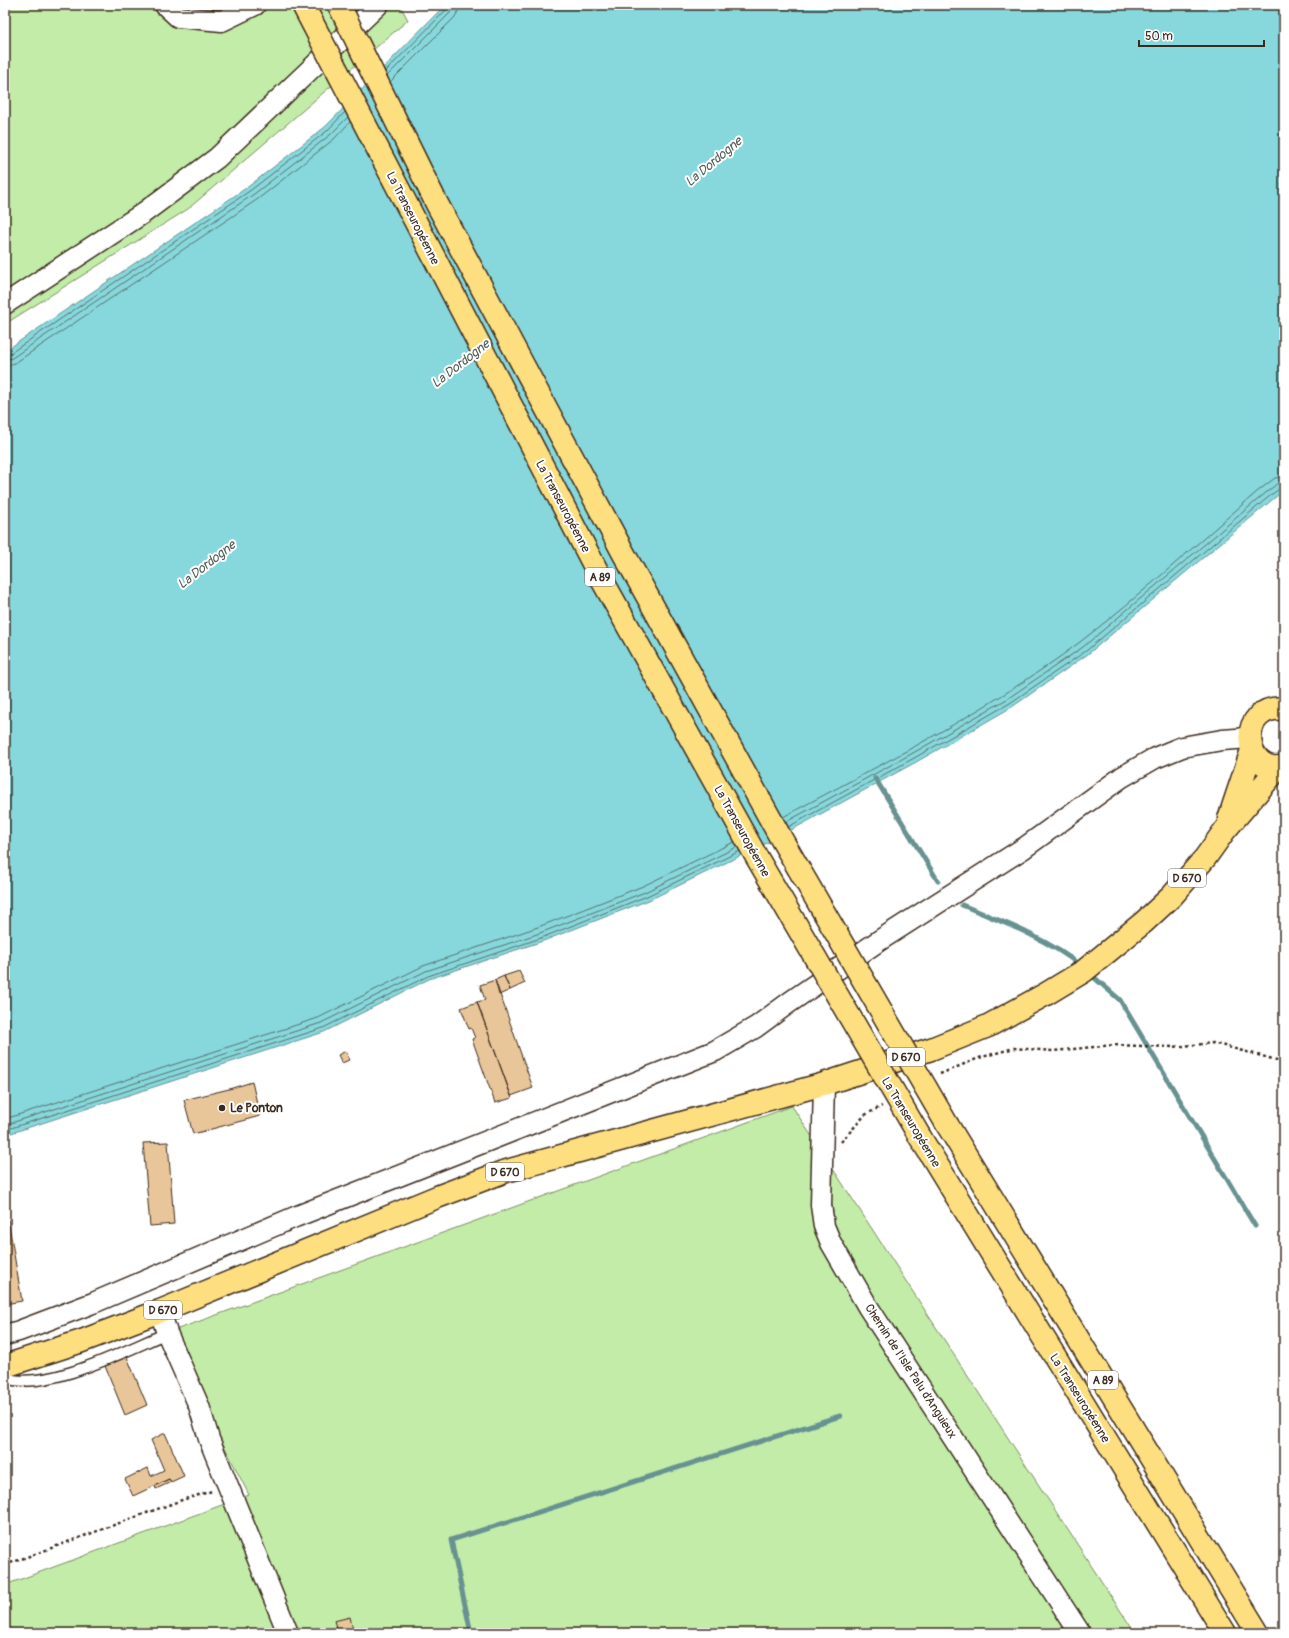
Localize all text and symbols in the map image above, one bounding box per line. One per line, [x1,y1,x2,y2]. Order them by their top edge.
scale bar [1139,22,1264,48]
text: 50 m [1145,29,1173,44]
water label: La Dordogne [682,132,746,190]
street label: La Transeuropéenne [383,169,443,267]
water label: La Dordogne [428,335,494,391]
street label: La Transeuropéenne [532,457,593,555]
water label: La Dordogne [174,536,240,592]
road number: A 89 [585,568,615,586]
street label: La Transeuropéenne [710,783,773,880]
road number: D 670 [1168,869,1206,887]
road number: D 670 [887,1048,925,1066]
street label: La Transeuropéenne [878,1074,943,1170]
place label: Le Ponton [230,1101,283,1116]
marker: Le Ponton [217,1103,227,1113]
road number: D 670 [486,1163,524,1181]
road number: D 670 [144,1301,182,1319]
street label: Chemin de l'Isle Palu d’Anguieux [861,1301,960,1441]
street label: La Transeuropéenne [1046,1351,1113,1446]
road number: A 89 [1088,1371,1118,1389]

